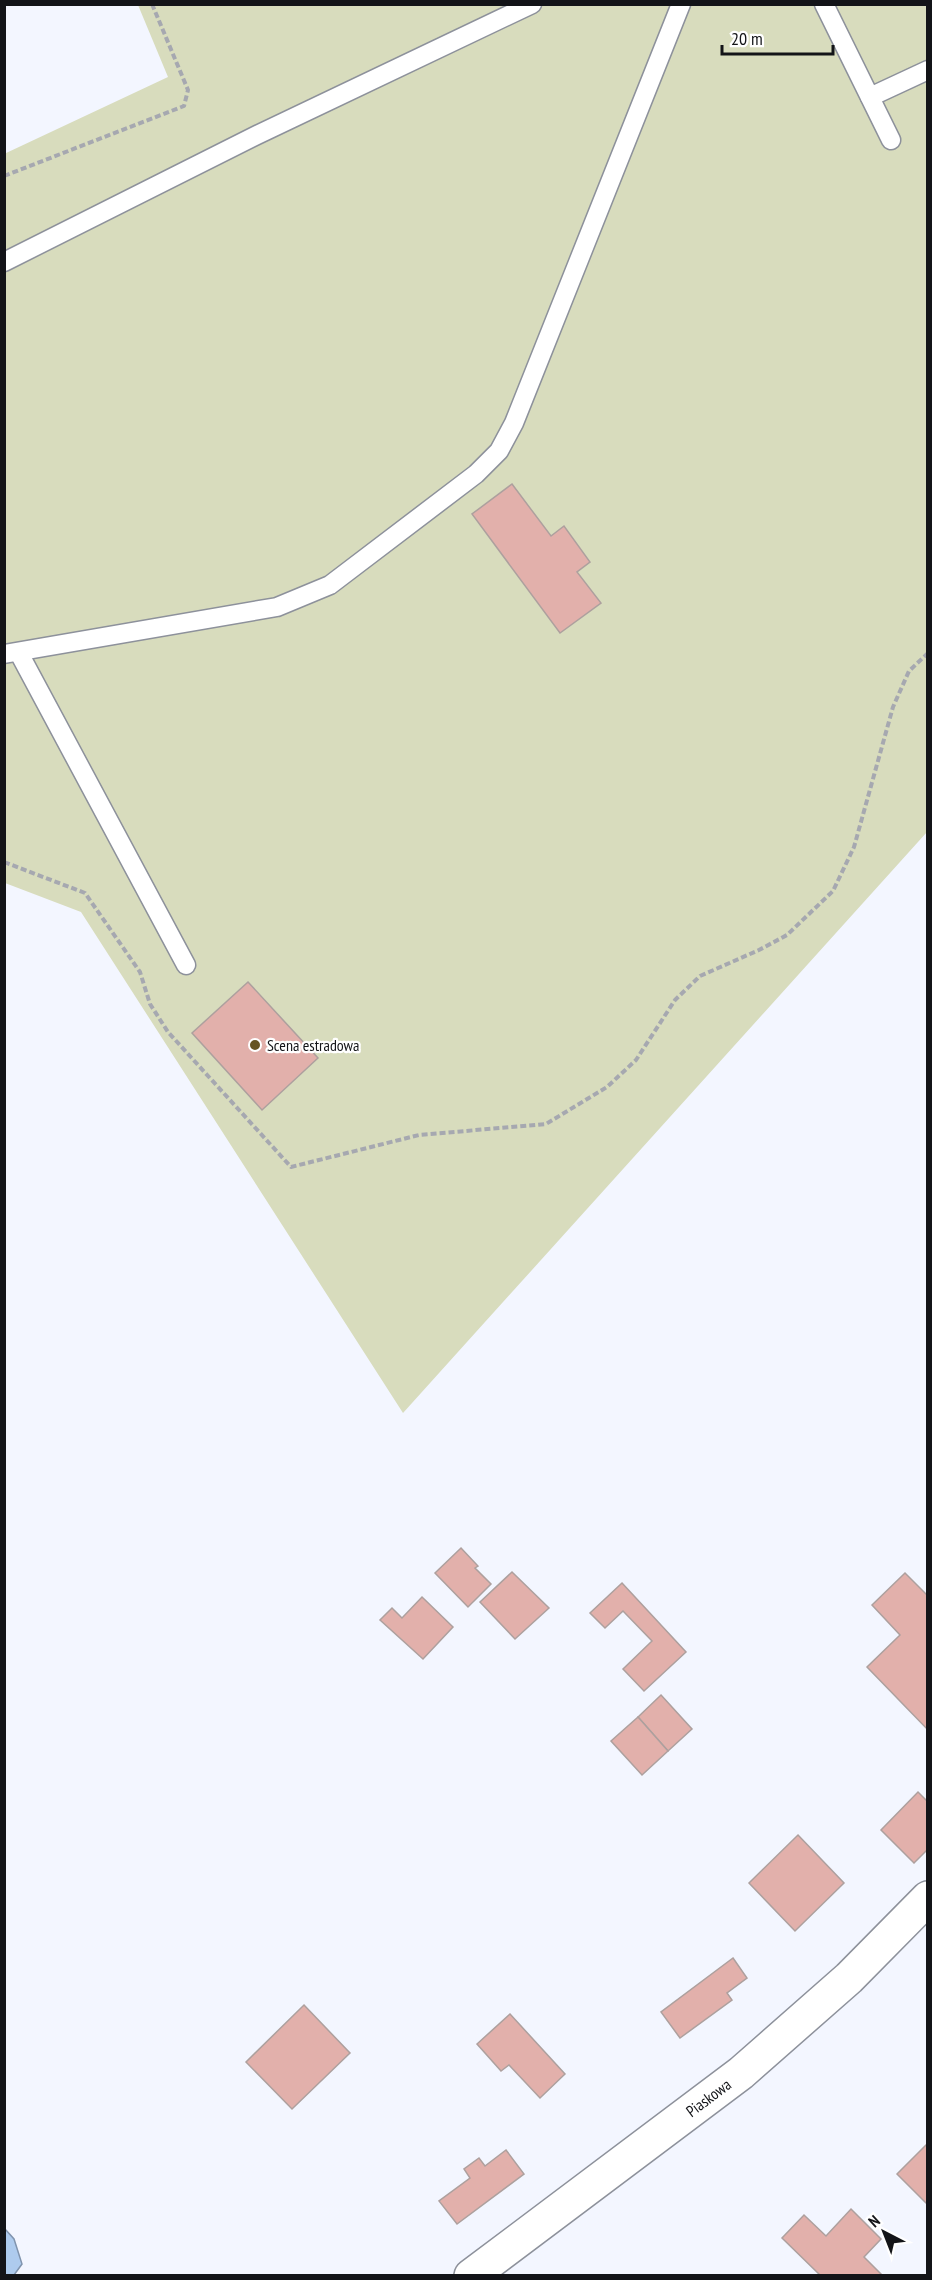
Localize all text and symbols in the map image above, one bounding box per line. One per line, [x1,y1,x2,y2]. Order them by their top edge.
scale bar [722,18,833,56]
text: 20 m [731,27,763,50]
place label: Scena estradowa [267,1035,359,1055]
marker: Scena estradowa [248,1038,262,1052]
street label: Piaskowa [682,2074,735,2121]
north arrow [854,2202,914,2262]
text: N [864,2211,884,2231]

